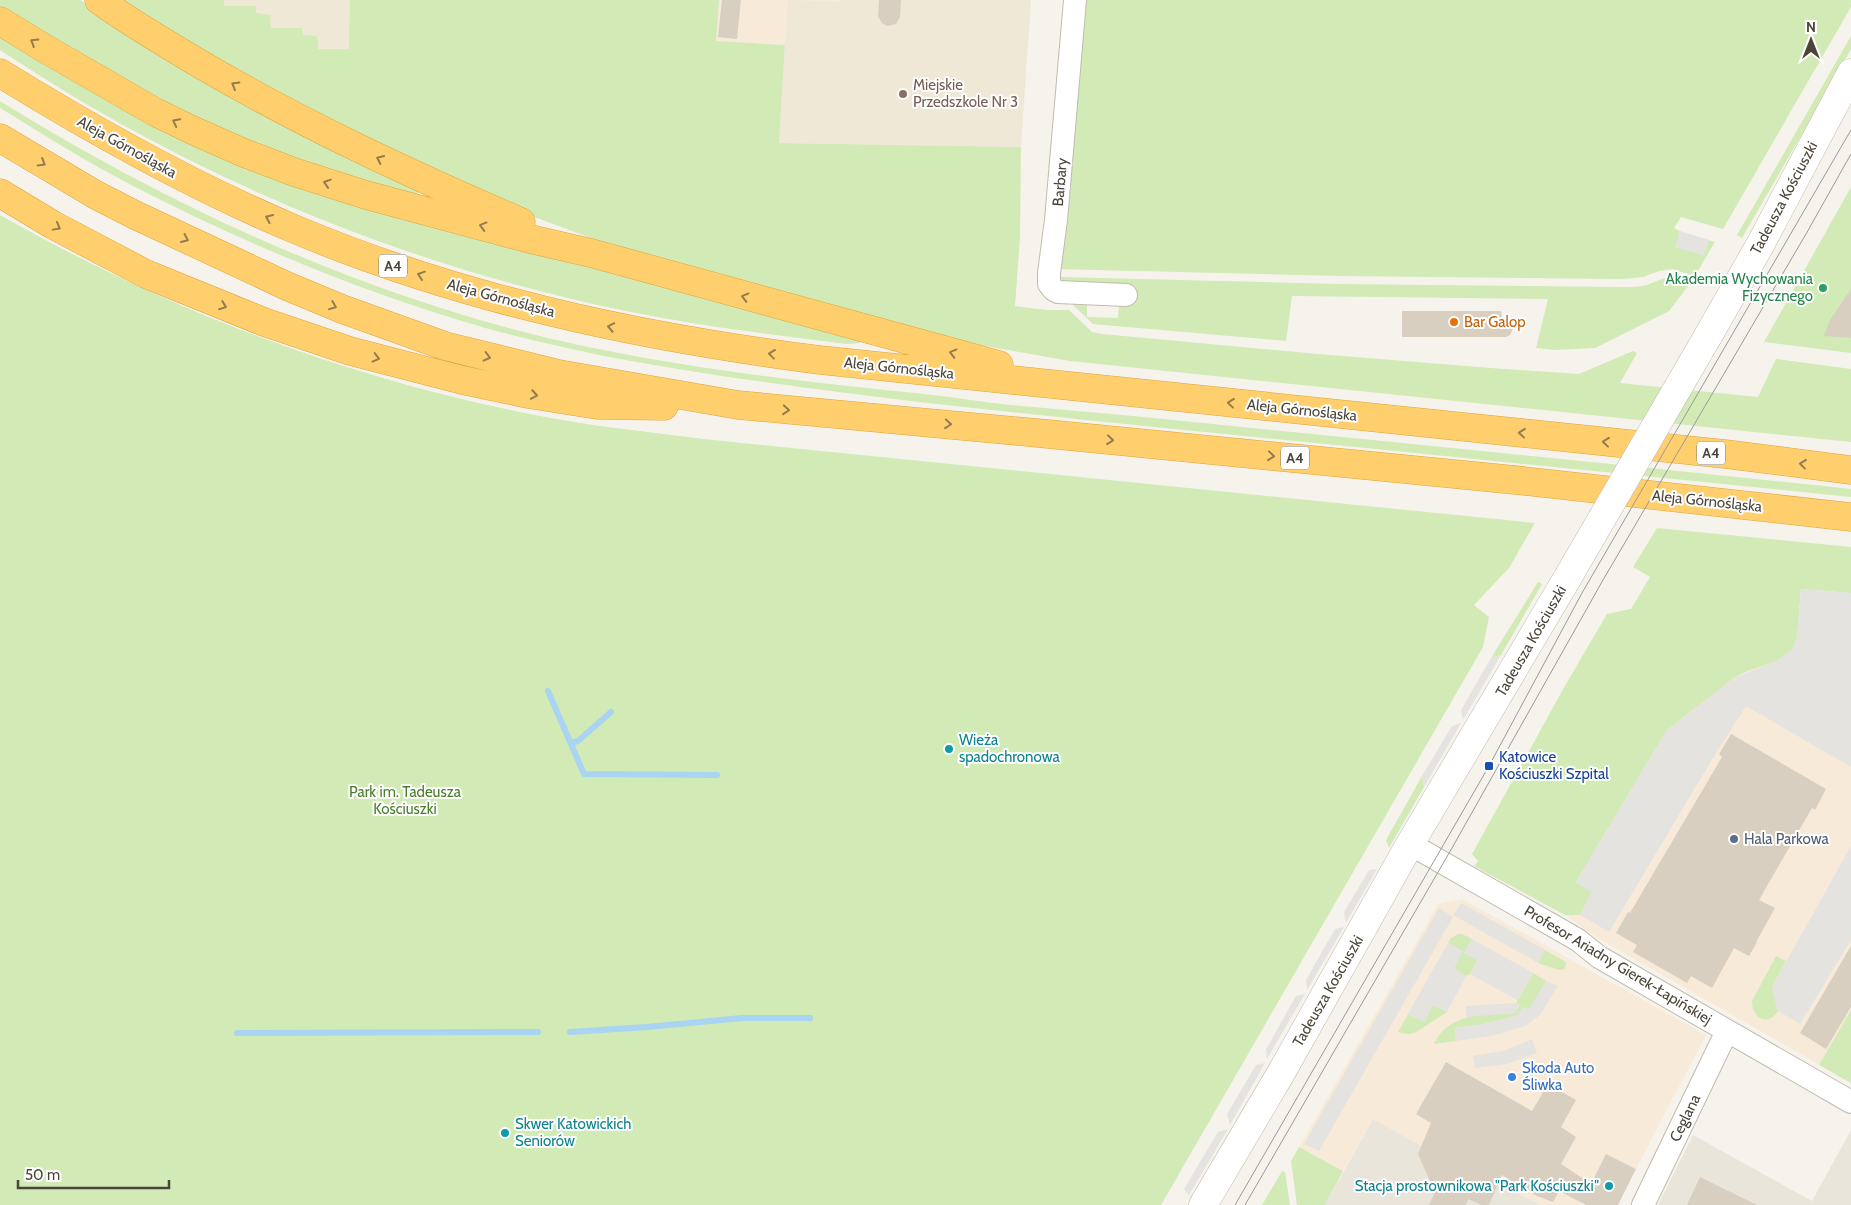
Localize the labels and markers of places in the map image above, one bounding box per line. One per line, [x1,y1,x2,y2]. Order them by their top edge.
place label: Miejskie Przedszkole Nr 3 [913,76,1018,111]
marker: Miejskie Przedszkole Nr 3 [897,88,909,100]
place label: Akademia Wychowania Fizycznego [1666,270,1814,305]
marker: Akademia Wychowania Fizycznego [1817,282,1829,294]
place label: Bar Galop [1464,313,1526,331]
marker: Bar Galop [1448,316,1460,328]
place label: Wieża spadochronowa [959,731,1060,766]
marker: Wieża spadochronowa [943,743,955,755]
place label: Katowice Kościuszki Szpital [1499,748,1609,783]
marker: Katowice Kościuszki Szpital [1483,760,1495,772]
place label: Hala Parkowa [1744,830,1829,848]
marker: Hala Parkowa [1728,833,1740,845]
place label: Skoda Auto Śliwka [1522,1059,1594,1094]
marker: Skoda Auto Śliwka [1506,1071,1518,1083]
place label: Skwer Katowickich Seniorów [515,1115,631,1150]
marker: Skwer Katowickich Seniorów [499,1127,511,1139]
place label: Stacja prostownikowa "Park Kościuszki" [1355,1177,1599,1195]
marker: Stacja prostownikowa "Park Kościuszki" [1603,1180,1615,1192]

